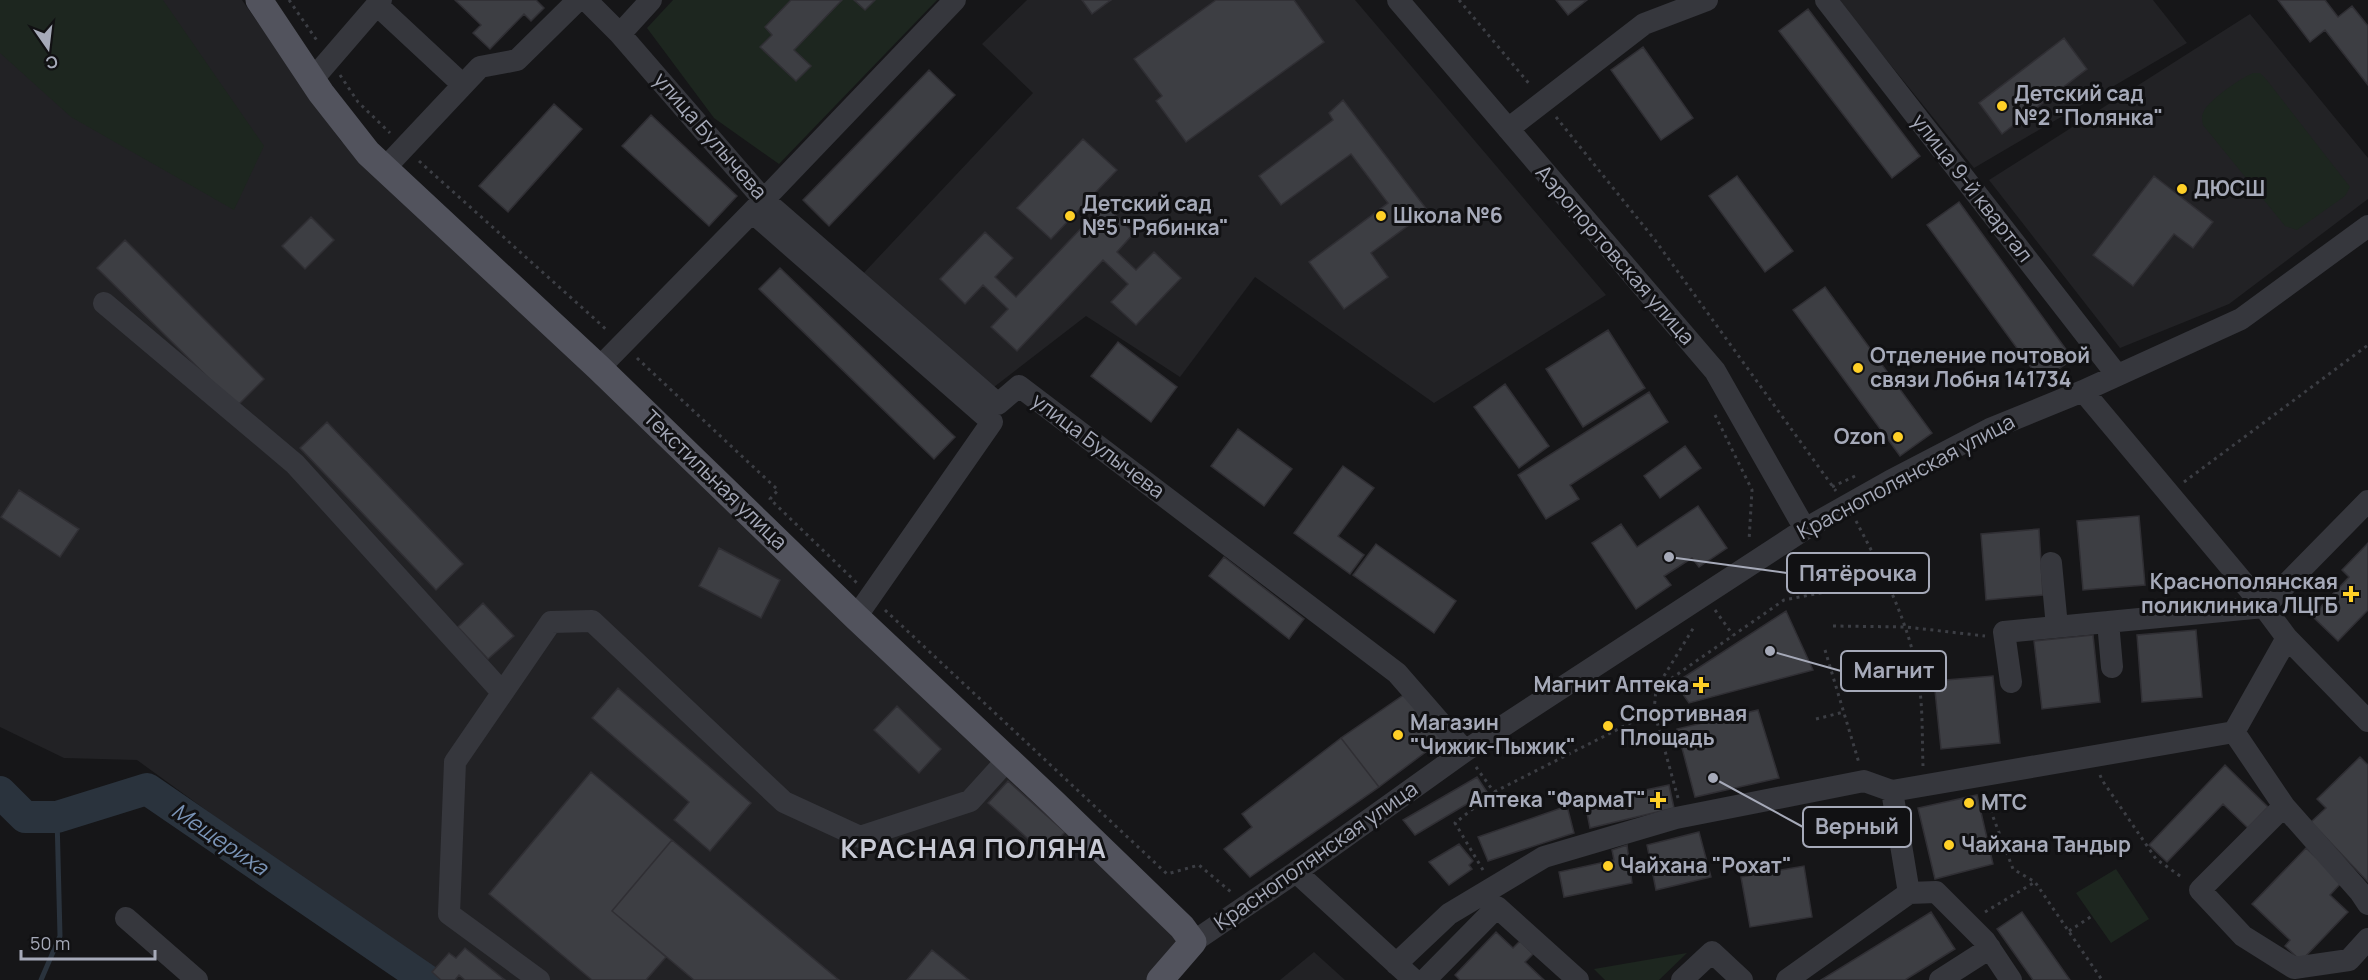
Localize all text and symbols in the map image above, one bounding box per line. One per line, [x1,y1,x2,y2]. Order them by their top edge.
north arrow [18,18,78,78]
text: С [43,50,60,75]
street label: улица Булычева [648,66,774,205]
place label: Детский сад №2 "Полянка" [2014,79,2163,131]
marker: Детский сад №2 "Полянка" [1995,99,2009,113]
street label: улица 9-й квартал [1906,107,2040,267]
street label: Аэропортовская улица [1530,159,1702,350]
place label: ДЮСШ [2194,174,2265,202]
marker: ДЮСШ [2175,182,2189,196]
place label: Детский сад №5 "Рябинка" [1082,189,1229,241]
place label: Школа №6 [1393,201,1503,229]
marker: Детский сад №5 "Рябинка" [1063,209,1077,223]
marker: Школа №6 [1374,209,1388,223]
place label: Отделение почтовой связи Лобня 141734 [1870,341,2090,393]
marker: Отделение почтовой связи Лобня 141734 [1851,361,1865,375]
street label: улица Булычева [1026,386,1171,504]
street label: Текстильная улица [638,403,794,555]
street label: Краснополянская улица [1792,407,2019,545]
place label: Ozon [1834,422,1886,450]
marker: Ozon [1891,430,1905,444]
callout: Пятёрочка [1787,553,1929,593]
text: Пятёрочка [1799,558,1917,588]
place label: Краснополянская поликлиника ЛЦГБ [2141,567,2338,619]
marker: Краснополянская поликлиника ЛЦГБ [2342,585,2360,603]
callout: Магнит [1841,651,1946,691]
text: Магнит [1854,655,1935,685]
place label: Магнит Аптека [1534,670,1689,698]
marker: Магнит Аптека [1694,678,1708,692]
place label: Спортивная Площадь [1620,699,1747,751]
place label: Магазин "Чижик-Пыжик" [1410,708,1576,760]
marker: Спортивная Площадь [1601,719,1615,733]
marker: Магазин "Чижик-Пыжик" [1391,728,1405,742]
street label: Краснополянская улица [1208,774,1423,936]
place label: Аптека "ФармаТ" [1469,785,1646,813]
place label: МТС [1981,788,2027,816]
marker: Аптека "ФармаТ" [1651,793,1665,807]
water label: Мещериха [166,796,275,883]
marker: МТС [1962,796,1976,810]
callout: Верный [1803,807,1911,847]
text: Верный [1815,811,1899,841]
district label: КРАСНАЯ ПОЛЯНА [841,829,1107,866]
place label: Чайхана Тандыр [1961,830,2131,858]
marker: Чайхана Тандыр [1942,838,1956,852]
place label: Чайхана "Рохат" [1620,851,1792,879]
marker: Чайхана "Рохат" [1601,859,1615,873]
scale bar [21,923,154,961]
text: 50 m [30,931,70,955]

